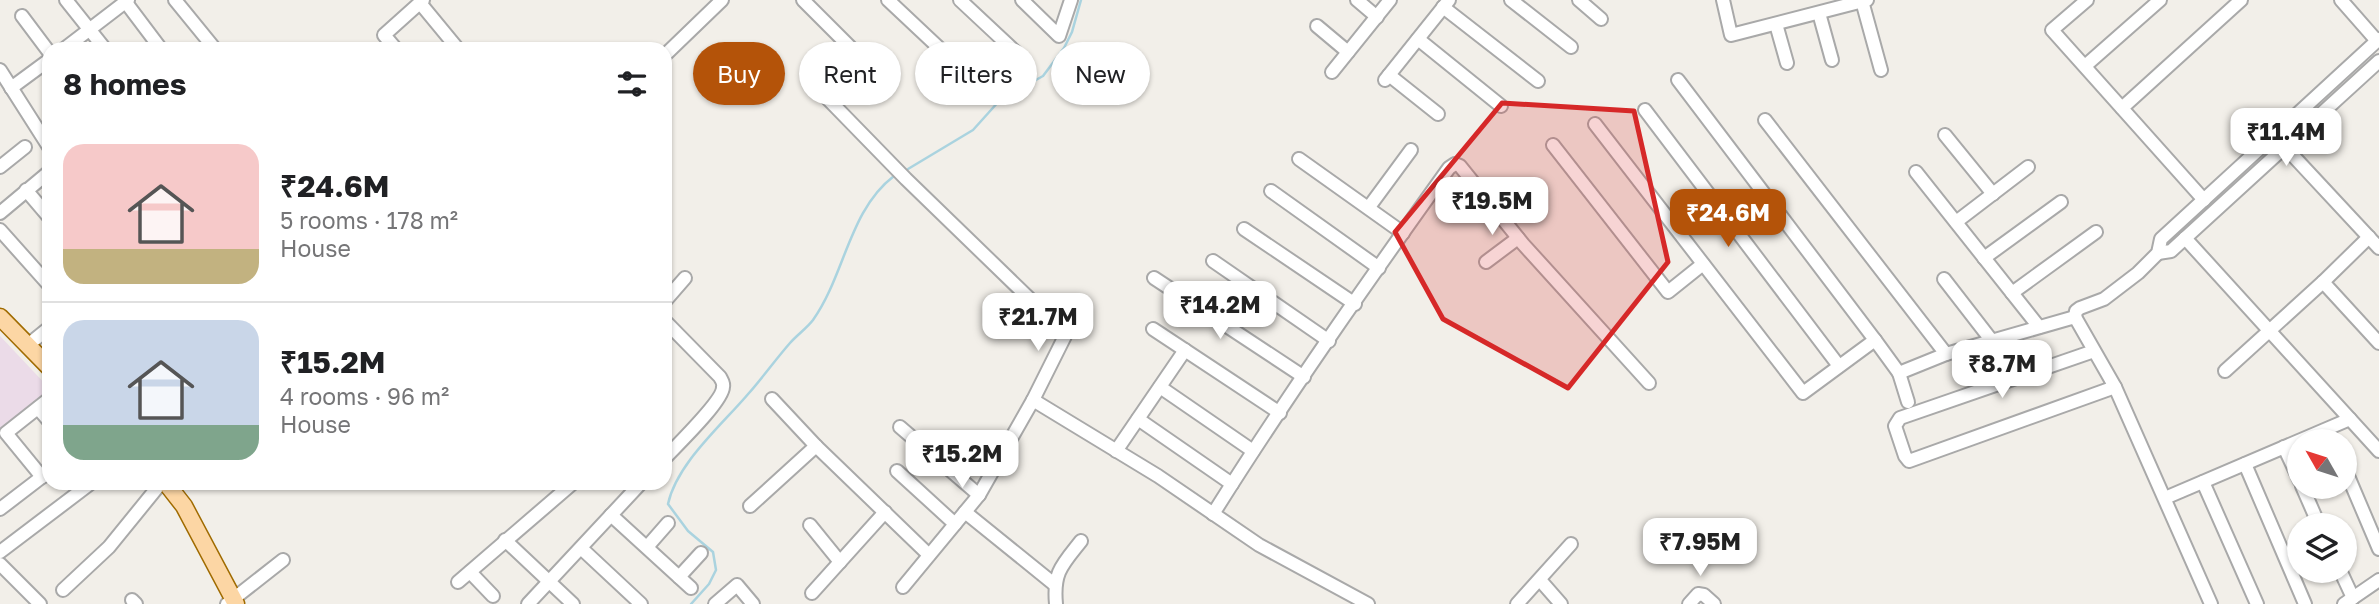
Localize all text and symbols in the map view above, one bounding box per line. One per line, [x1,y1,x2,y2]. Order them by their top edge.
chip: Buy [693,42,785,105]
chip: Rent [799,42,901,105]
chip: Filters [915,42,1037,105]
chip: New [1051,42,1150,105]
icon: filters [613,65,651,103]
text: 8 homes [63,66,187,102]
pin: ₹11.4M [2229,108,2343,168]
text: ₹11.4M [2246,117,2326,145]
text: ₹24.6M [280,168,390,204]
icon: home [119,172,203,256]
pin: ₹19.5M [1435,177,1549,237]
text: ₹19.5M [1451,186,1533,214]
pin: ₹24.6M [1671,190,1785,249]
text: ₹24.6M [1686,198,1770,226]
text: 5 rooms · 178 m² [280,206,458,234]
text: House [280,234,351,262]
pin: ₹14.2M [1163,282,1277,341]
text: ₹14.2M [1179,290,1261,318]
pin: ₹21.7M [981,294,1095,353]
text: ₹21.7M [998,302,1078,330]
pin: ₹8.7M [1953,340,2051,400]
text: ₹15.2M [280,344,386,380]
icon: home [119,348,203,432]
text: ₹8.7M [1968,349,2036,377]
text: 4 rooms · 96 m² [280,382,449,410]
text: House [280,410,351,438]
north arrow [2287,429,2357,499]
map controls [2287,429,2357,583]
pin: ₹15.2M [905,430,1019,490]
text: ₹15.2M [922,439,1002,467]
button: layers [2287,513,2357,583]
pin: ₹7.95M [1643,518,1757,578]
text: ₹7.95M [1659,527,1741,555]

